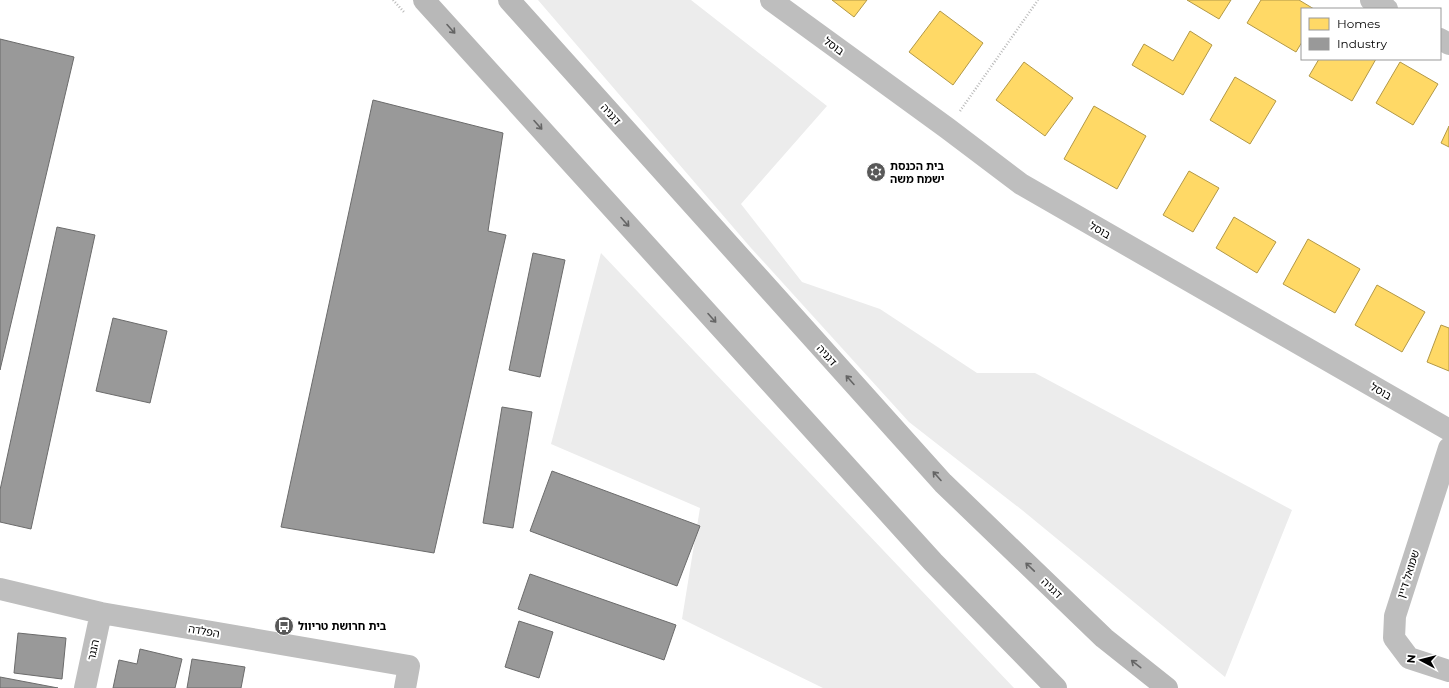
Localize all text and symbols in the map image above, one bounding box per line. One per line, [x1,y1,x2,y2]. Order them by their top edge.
legend [1301,8,1441,60]
text: Homes [1337,16,1380,31]
one-way arrow [446,24,455,34]
street label: בוסל [821,34,847,58]
text: Industry [1337,36,1387,51]
street label: דגניה [598,100,624,128]
one-way arrow [533,120,542,131]
place label: בית הכנסת ישמח משה [890,159,944,186]
synagogue icon: בית הכנסת ישמח משה [865,161,887,183]
one-way arrow [620,217,630,227]
street label: בוסל [1087,218,1113,242]
one-way arrow [707,313,717,323]
street label: דגניה [814,341,840,369]
one-way arrow [845,375,855,385]
street label: בוסל [1368,379,1394,403]
one-way arrow [933,472,942,482]
street label: שמואל דיין [1394,548,1422,600]
one-way arrow [1025,562,1035,572]
street label: דגניה [1038,575,1066,601]
bus stop icon: בית חרושת טריוול [273,615,295,637]
place label: בית חרושת טריוול [298,619,387,633]
street label: הפלדה [187,621,221,641]
street label: הנגר [84,638,102,662]
north arrow [1401,640,1441,680]
text: N [1404,654,1419,664]
one-way arrow [1131,660,1142,668]

